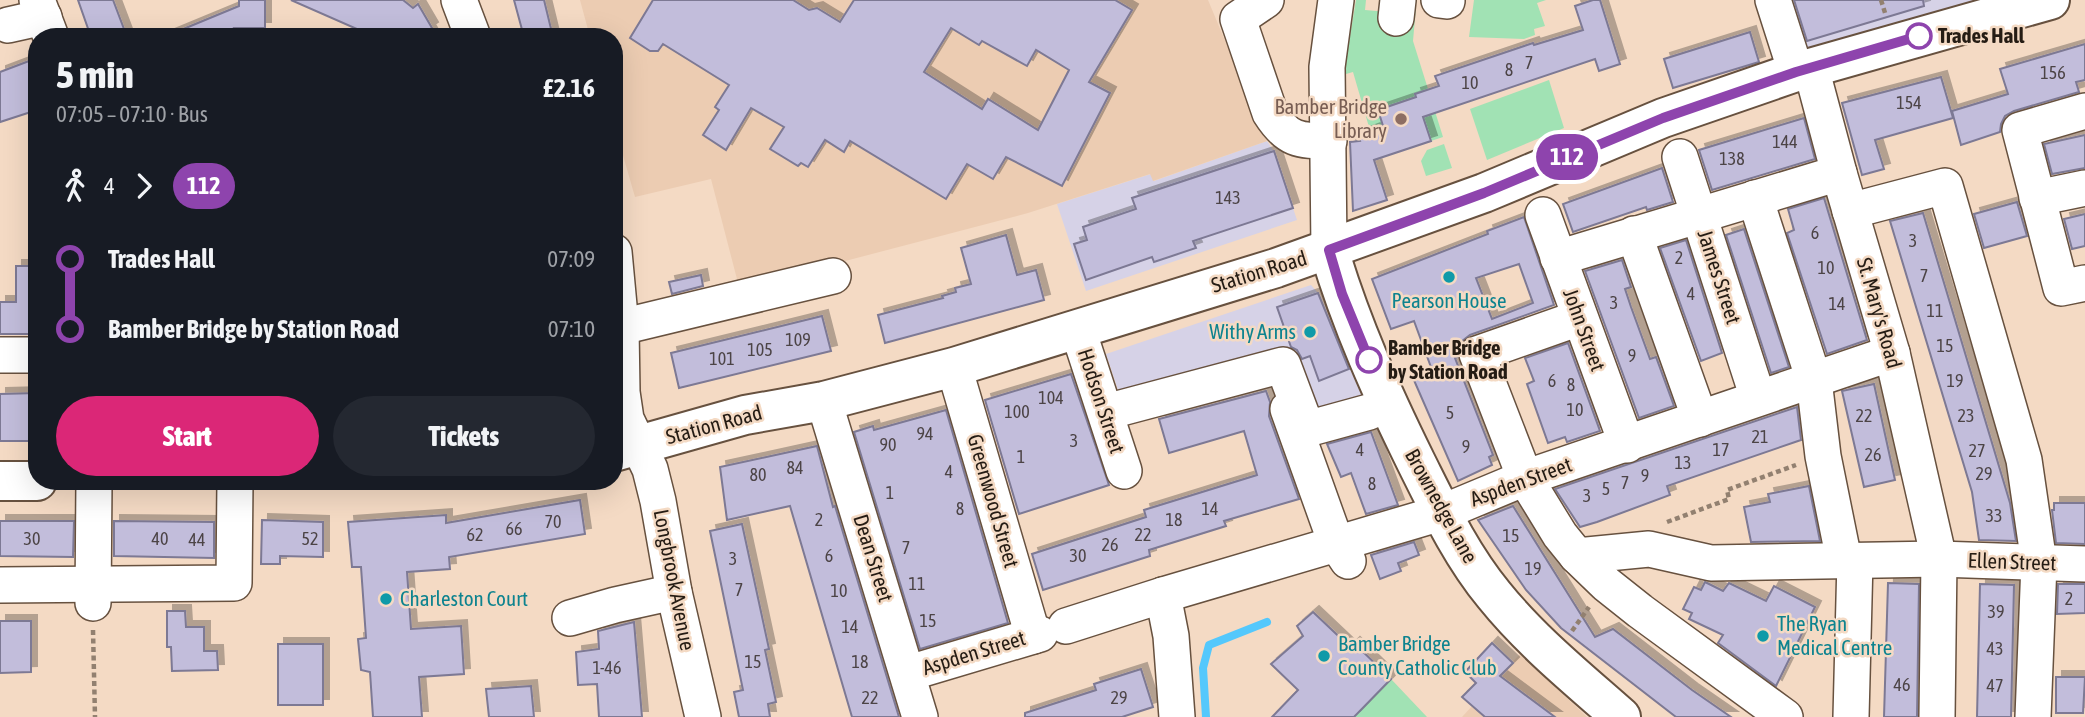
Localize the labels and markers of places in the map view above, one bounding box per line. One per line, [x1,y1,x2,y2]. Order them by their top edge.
marker: Trades Hall [1906,23,1932,49]
place label: Trades Hall [1938,23,2025,47]
place label: Bamber Bridge Library [1275,94,1387,142]
marker: Bamber Bridge Library [1393,111,1409,127]
marker: Pearson House [1441,269,1457,285]
place label: Pearson House [1391,288,1507,312]
place label: Withy Arms [1209,319,1296,343]
marker: Withy Arms [1302,324,1318,340]
place label: Bamber Bridge by Station Road [1388,335,1508,383]
marker: Bamber Bridge by Station Road [1356,347,1382,373]
place label: Charleston Court [400,586,528,610]
marker: Charleston Court [378,591,394,607]
place label: The Ryan Medical Centre [1777,611,1892,659]
marker: The Ryan Medical Centre [1755,628,1771,644]
place label: Bamber Bridge County Catholic Club [1338,631,1497,679]
marker: Bamber Bridge County Catholic Club [1316,648,1332,664]

